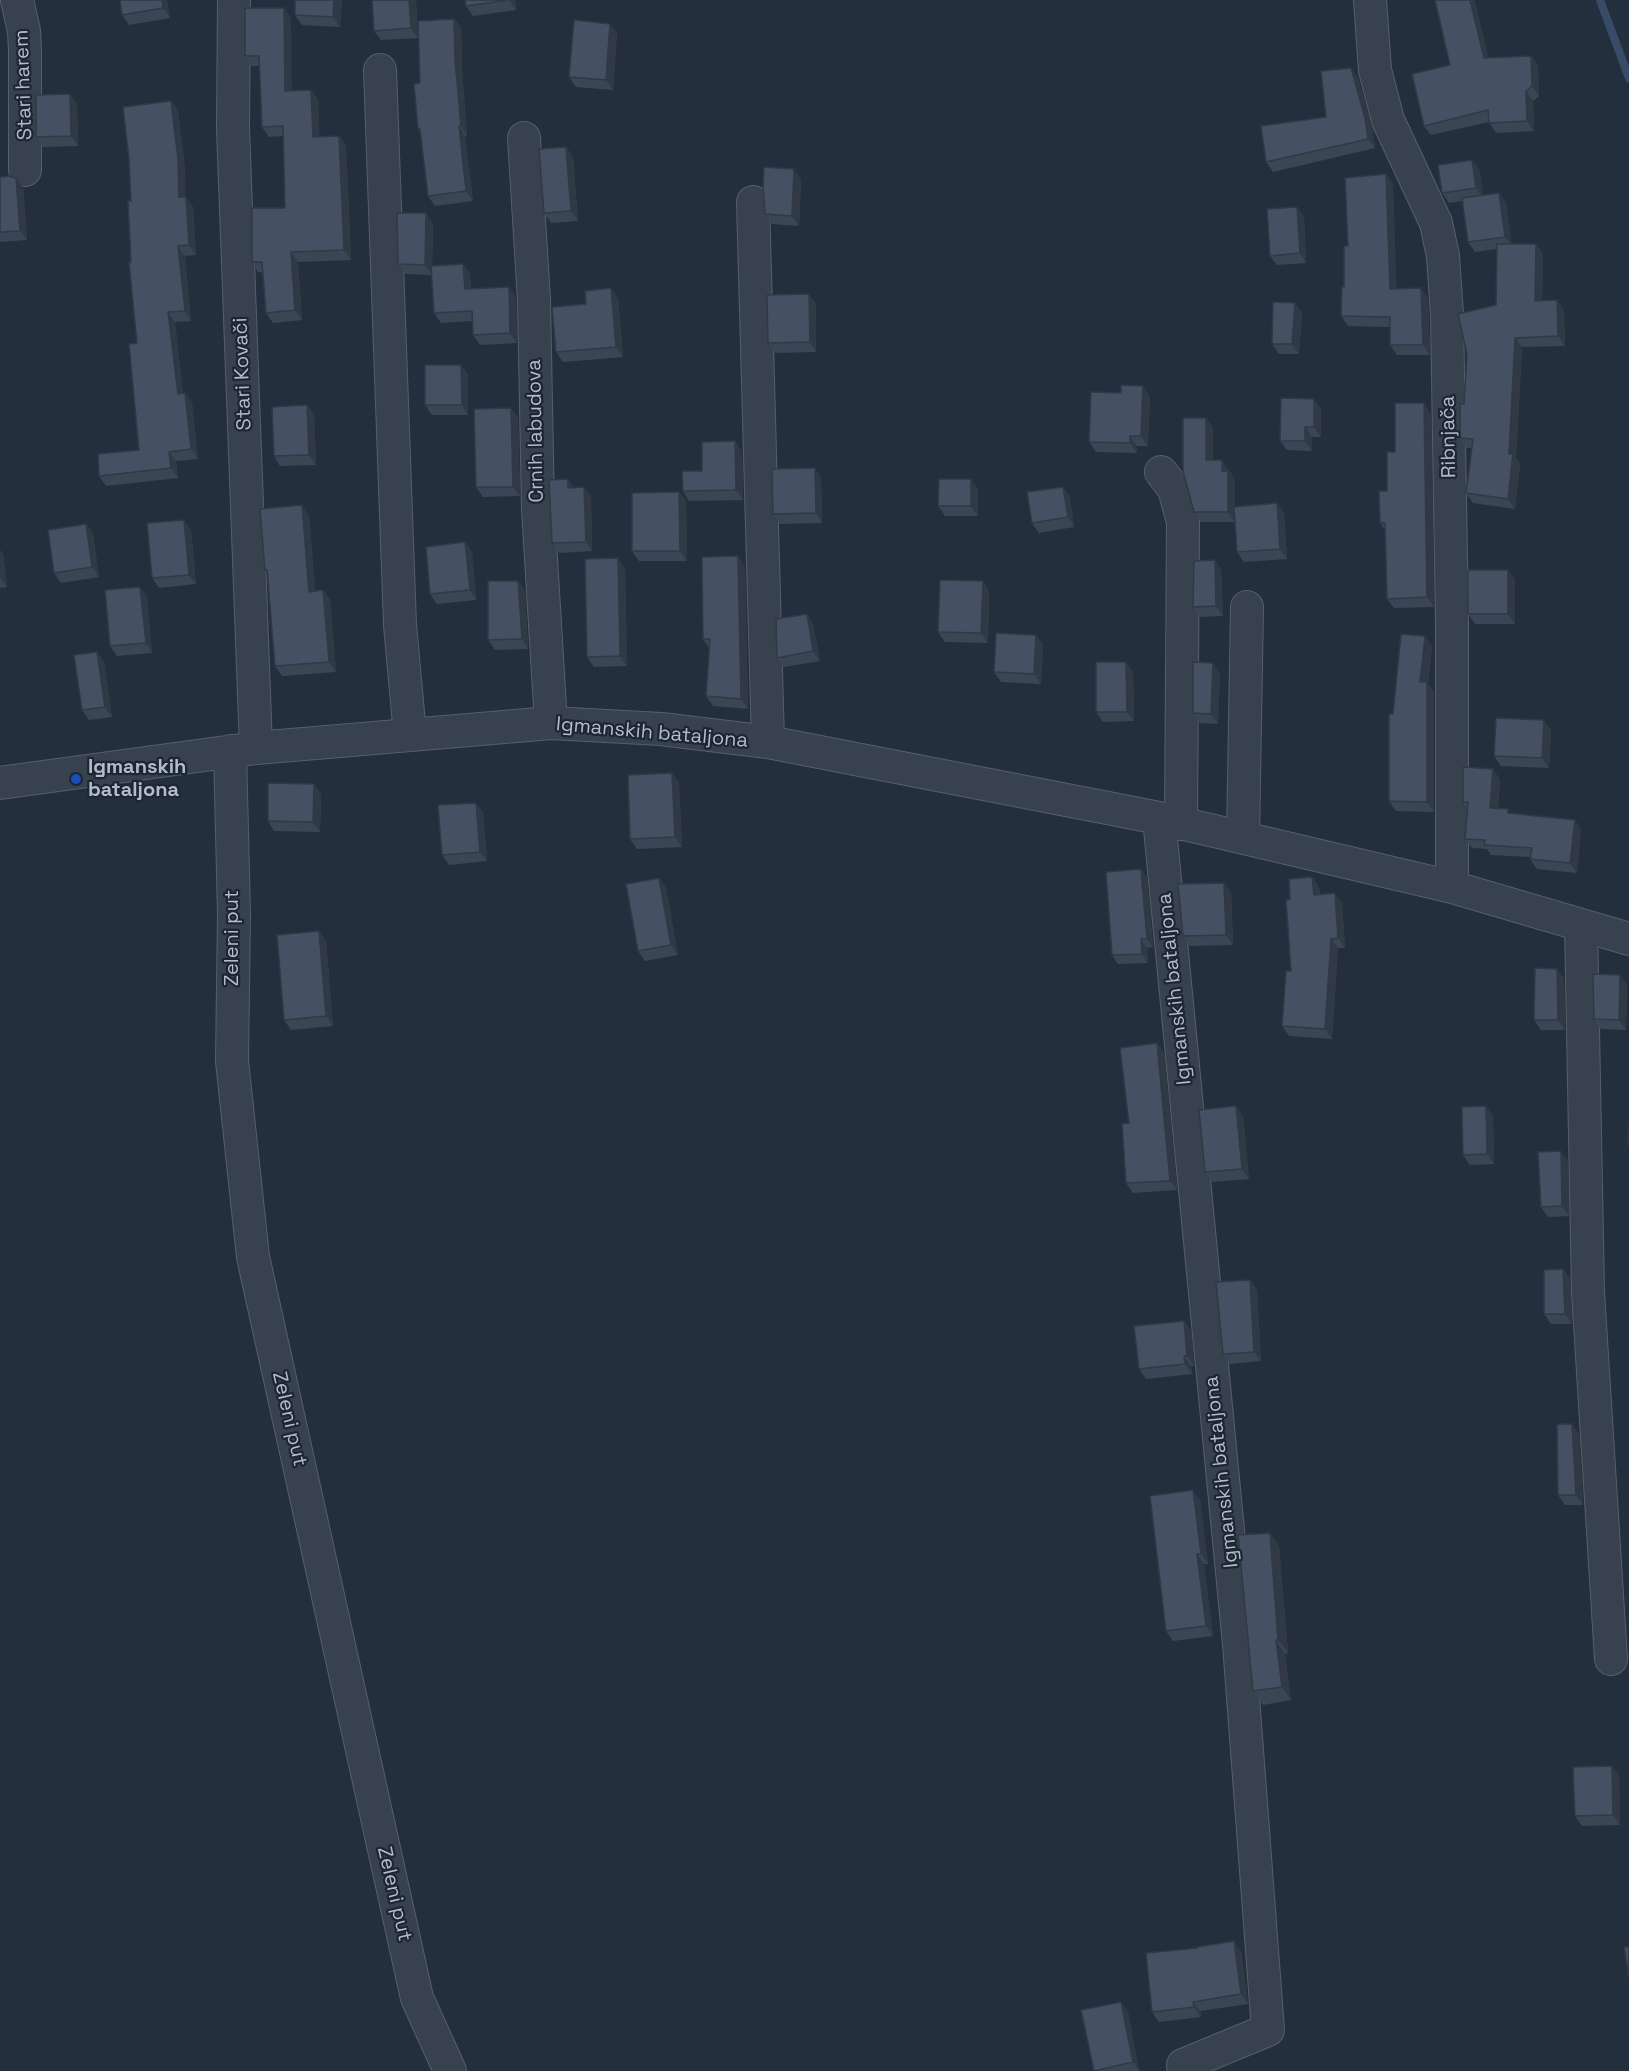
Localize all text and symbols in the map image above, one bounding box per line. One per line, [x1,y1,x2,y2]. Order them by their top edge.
street label: Stari harem [10,29,38,141]
street label: Stari Kovači [229,317,257,431]
street label: Crnih labudova [523,359,549,503]
street label: Ribnjača [1436,396,1462,478]
street label: Igmanskih bataljona [555,713,749,753]
place label: Igmanskih bataljona [88,756,186,803]
marker: Igmanskih bataljona [69,772,83,786]
street label: Zeleni put [221,890,245,986]
street label: Igmanskih bataljona [1153,892,1197,1086]
street label: Zeleni put [266,1369,312,1469]
street label: Igmanskih bataljona [1200,1375,1244,1569]
street label: Zeleni put [371,1844,417,1944]

